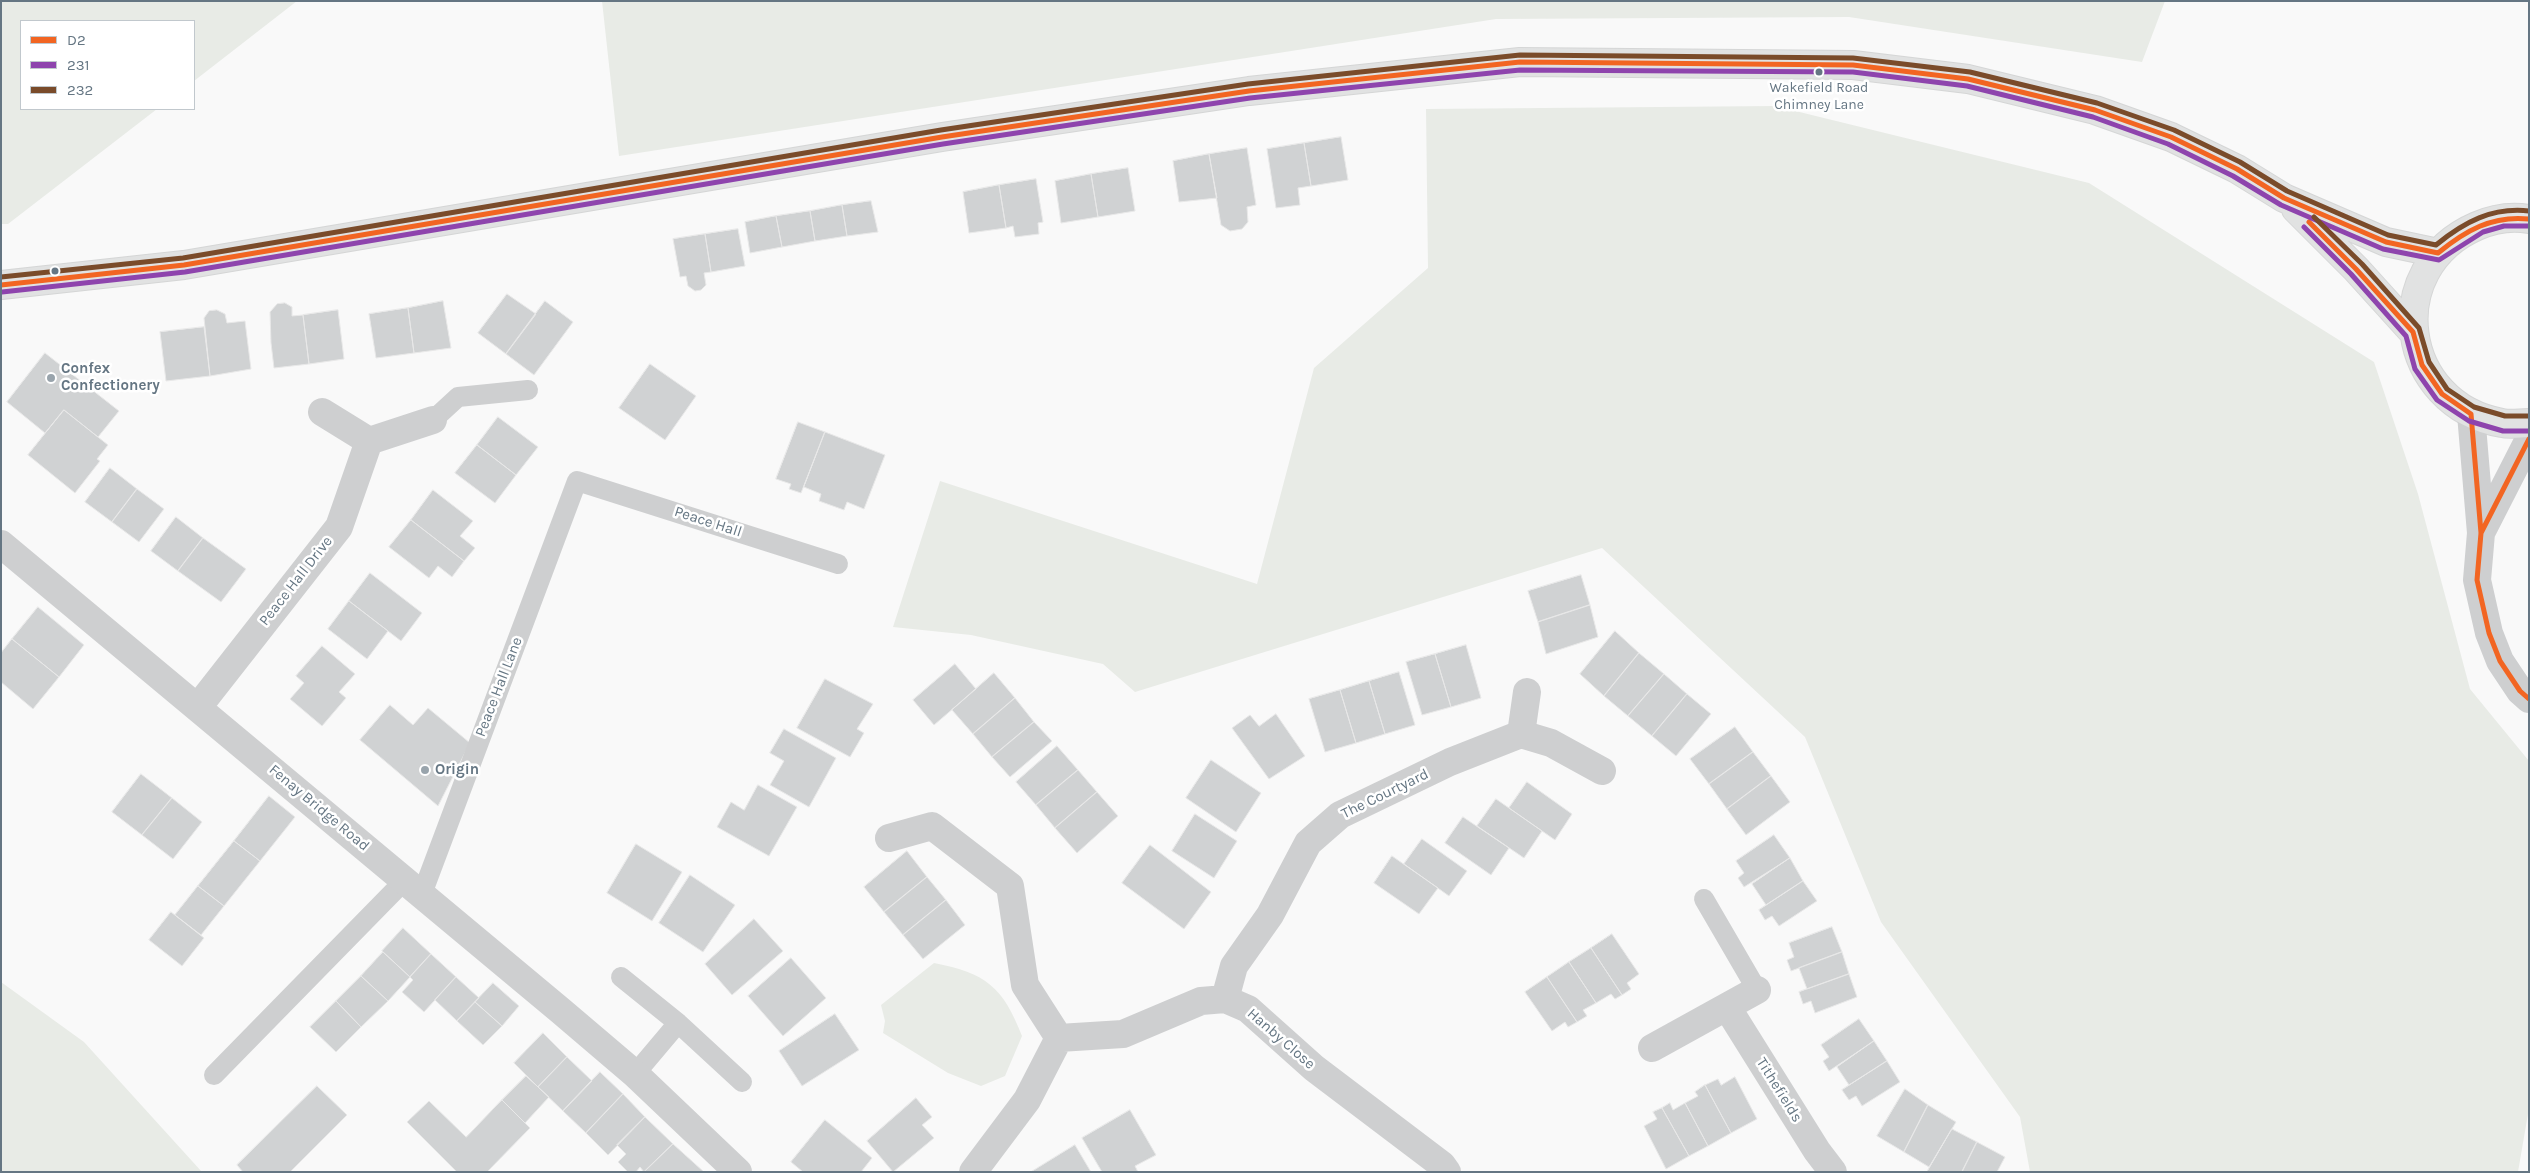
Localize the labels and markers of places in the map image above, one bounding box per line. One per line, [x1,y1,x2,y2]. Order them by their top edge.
marker: Wakefield Road Chimney Lane [1814,67,1824,77]
place label: Wakefield Road Chimney Lane [1770,80,1868,112]
unlabelled marker [50,266,60,276]
place label: Confex Confectionery [61,360,160,395]
marker: Confex Confectionery [45,372,57,384]
place label: Origin [435,761,479,779]
marker: Origin [419,764,431,776]

